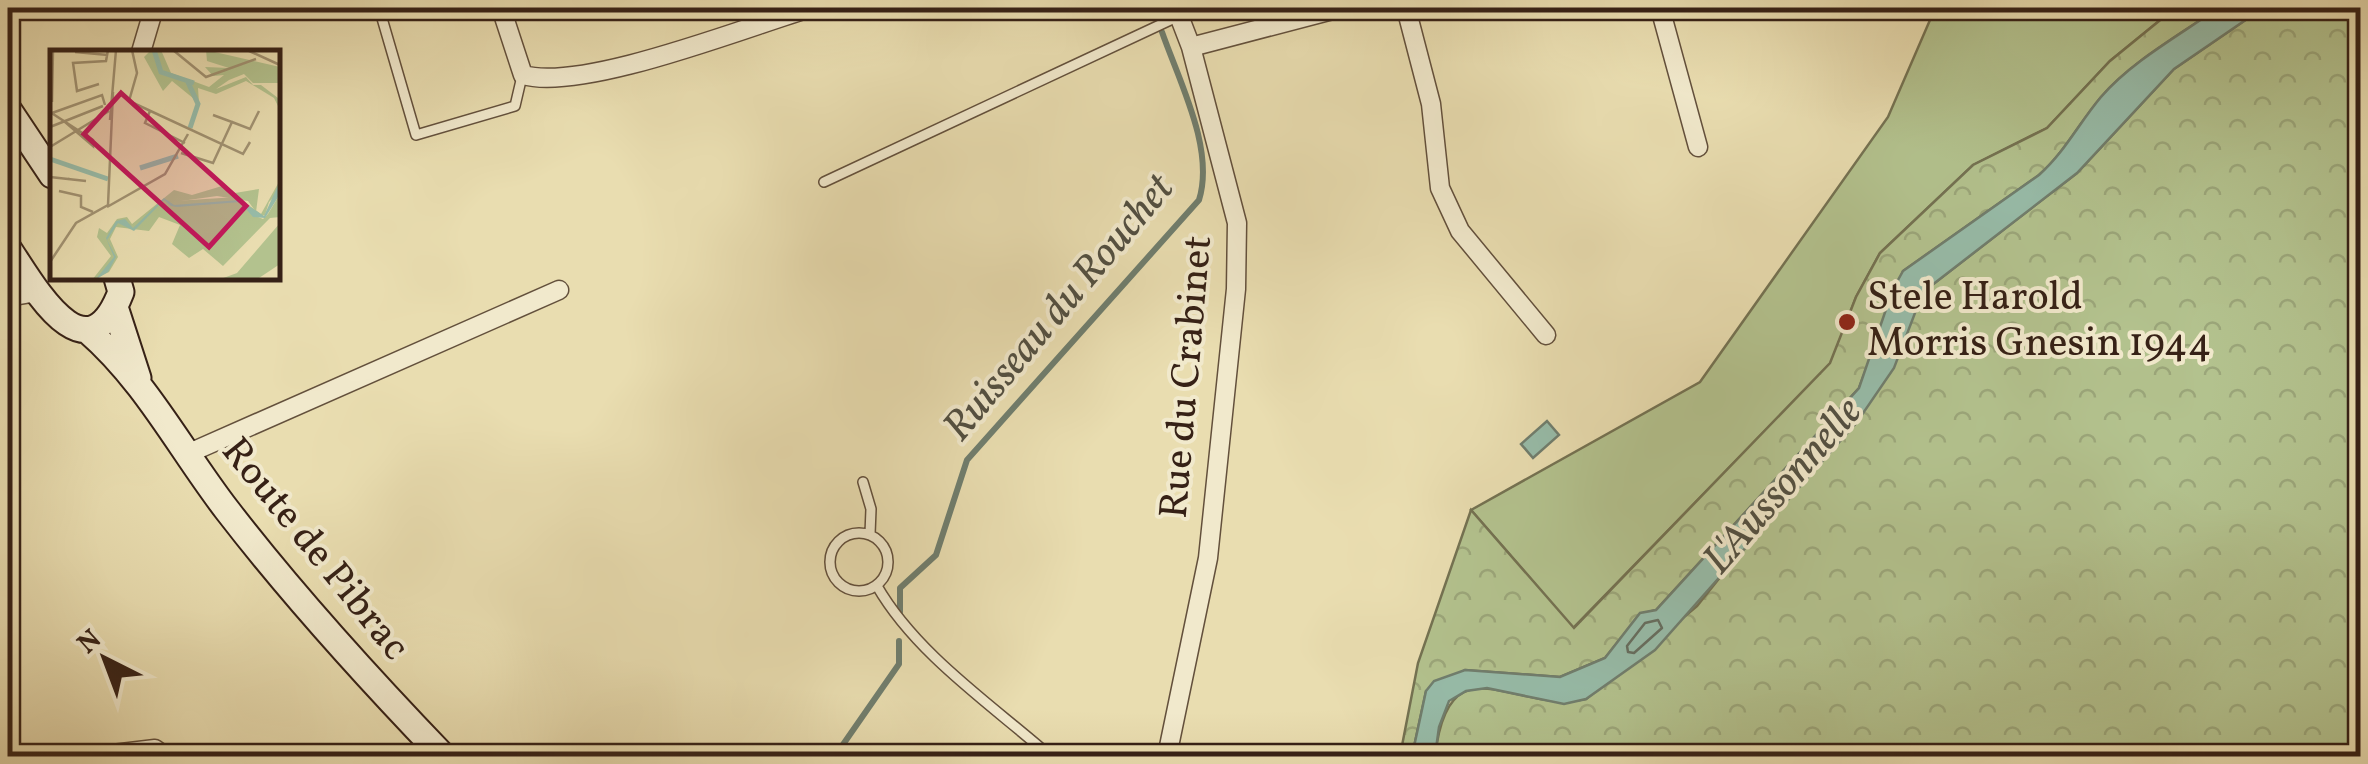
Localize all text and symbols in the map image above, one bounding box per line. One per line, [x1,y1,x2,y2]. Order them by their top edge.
inset map [50,50,280,280]
water label: Ruisseau du Rouchet [931,162,1190,455]
street label: Rue du Crabinet [1148,233,1228,521]
place label: Stele Harold Morris Gnesin 1944 [1867,271,2212,373]
marker: Stele Harold Morris Gnesin 1944 [1836,311,1858,333]
water label: L'Aussonnelle [1690,386,1878,588]
street label: Route de Pibrac [207,427,421,673]
north arrow [55,609,155,709]
text: N [69,621,111,664]

